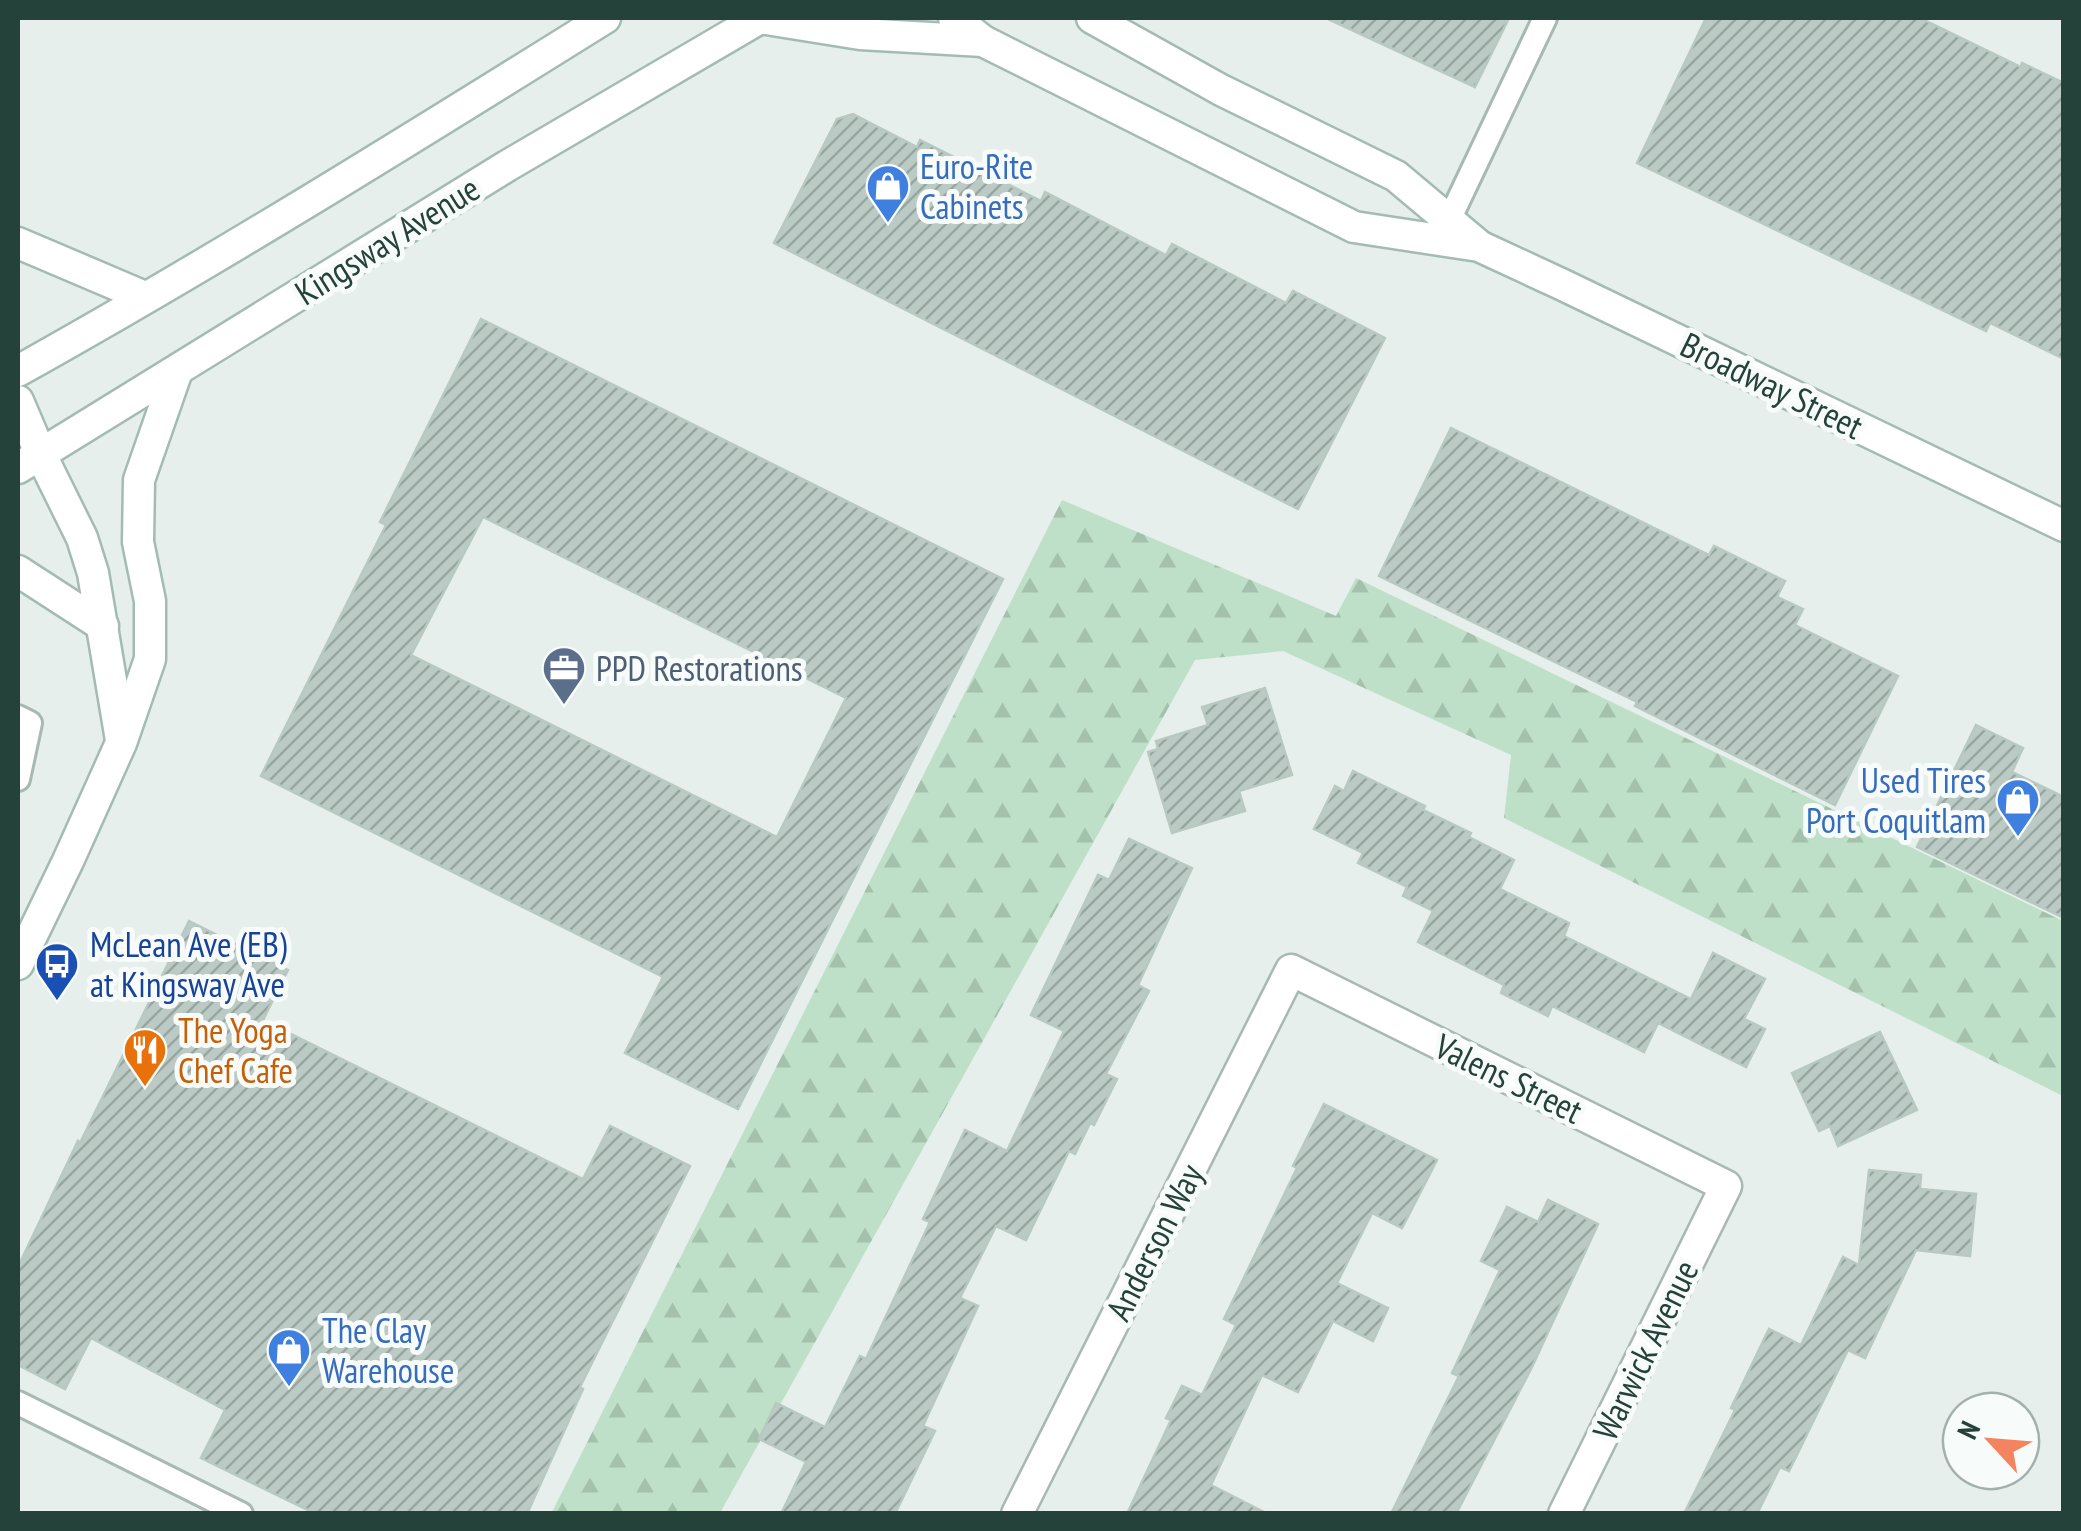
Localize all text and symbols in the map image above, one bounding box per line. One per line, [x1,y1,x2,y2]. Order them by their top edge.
place label: Euro-Rite Cabinets [920,143,1033,229]
shop icon: Euro-Rite Cabinets [865,163,911,224]
street label: Kingsway Avenue [286,165,488,315]
street label: Broadway Street [1673,321,1871,449]
office icon: PPD Restorations [541,645,587,706]
place label: PPD Restorations [596,645,803,691]
place label: Used Tires Port Coquitlam [1806,757,1986,843]
shop icon: Used Tires Port Coquitlam [1995,777,2041,838]
place label: McLean Ave (EB) at Kingsway Ave [90,921,288,1007]
bus stop icon: McLean Ave (EB) at Kingsway Ave [34,941,80,1002]
place label: The Yoga Chef Cafe [178,1007,293,1093]
street label: Valens Street [1427,1022,1591,1134]
restaurant icon: The Yoga Chef Cafe [122,1027,168,1088]
street label: Anderson Way [1095,1155,1213,1328]
street label: Warwick Avenue [1582,1253,1708,1447]
place label: The Clay Warehouse [322,1307,454,1393]
shop icon: The Clay Warehouse [266,1327,312,1388]
north arrow [1941,1391,2041,1491]
text: N [1948,1415,1988,1445]

